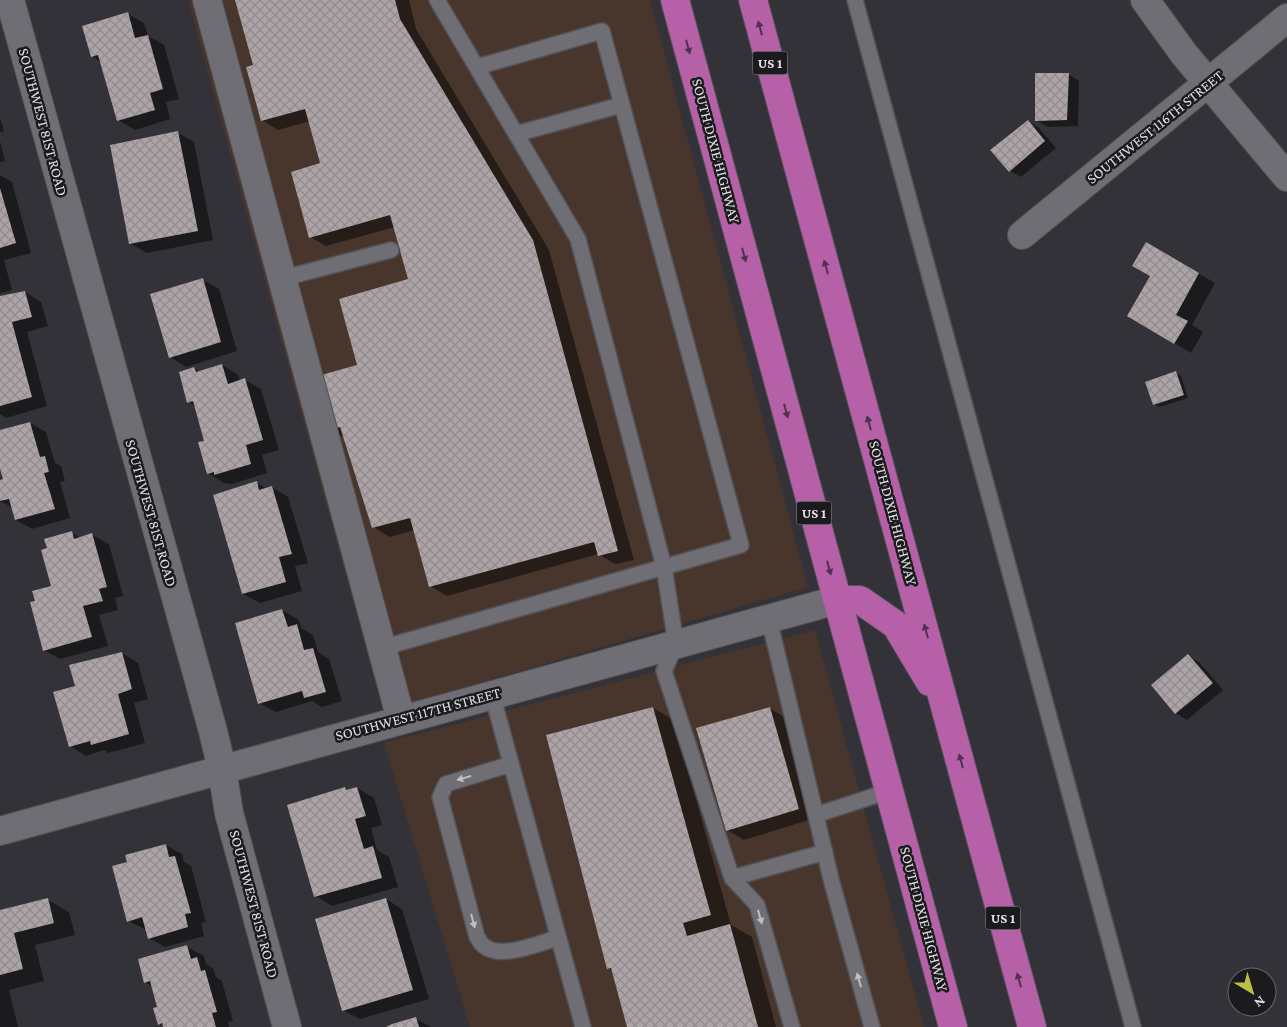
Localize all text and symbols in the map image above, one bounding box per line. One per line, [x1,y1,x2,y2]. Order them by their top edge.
one-way arrow [756,21,764,36]
one-way arrow [684,40,692,55]
street label: SOUTHWEST 81ST ROAD [16,46,70,198]
road number: US 1 [752,52,788,74]
street label: SOUTHWEST 116TH STREET [1084,67,1226,187]
street label: SOUTH DIXIE HIGHWAY [689,77,743,225]
one-way arrow [740,247,748,262]
one-way arrow [821,259,829,274]
one-way arrow [783,404,791,419]
one-way arrow [864,416,872,431]
street label: SOUTHWEST 81ST ROAD [122,438,180,588]
street label: SOUTH DIXIE HIGHWAY [866,439,920,587]
road number: US 1 [796,502,832,524]
one-way arrow [825,561,833,576]
one-way arrow [921,623,929,638]
street label: SOUTHWEST 117TH STREET [334,684,502,744]
one-way arrow [957,754,965,769]
one-way arrow [457,774,472,782]
street label: SOUTHWEST 81ST ROAD [227,828,281,980]
street label: SOUTH DIXIE HIGHWAY [897,845,951,993]
road number: US 1 [986,906,1020,930]
one-way arrow [757,909,765,924]
one-way arrow [469,913,477,928]
north arrow [1227,967,1277,1017]
one-way arrow [855,972,863,987]
one-way arrow [1015,972,1023,987]
text: N [1251,993,1269,1012]

